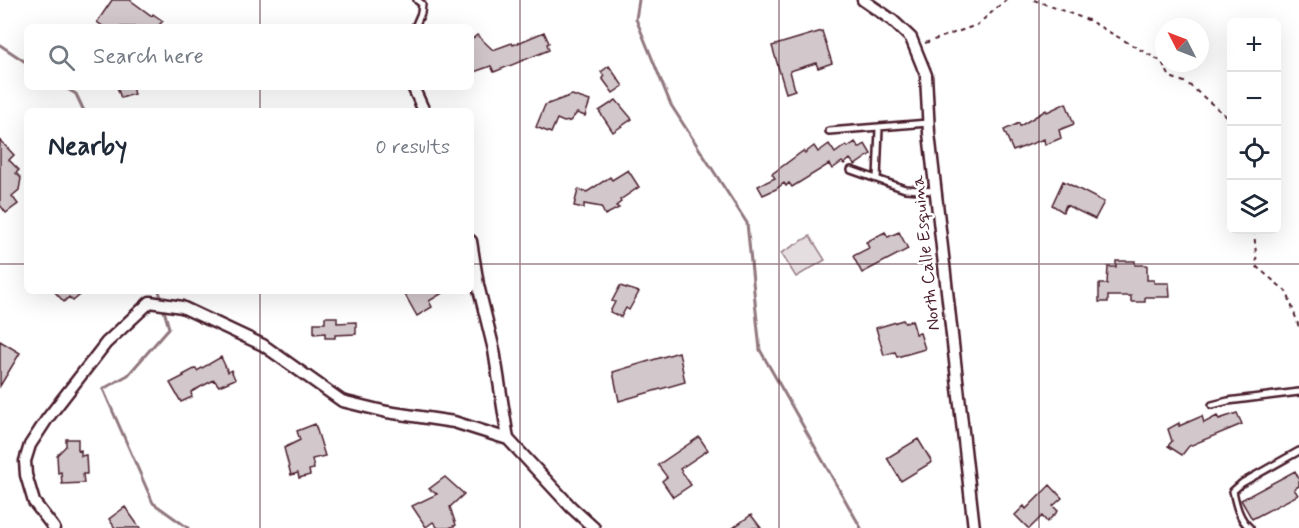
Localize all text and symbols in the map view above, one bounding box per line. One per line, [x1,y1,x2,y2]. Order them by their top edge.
north arrow [1155,18,1209,72]
map controls [1227,18,1281,234]
button: + [1227,18,1281,72]
search box [24,24,474,90]
icon: search [45,41,78,74]
text: Search here [93,43,204,71]
button: − [1227,72,1281,126]
button: locate [1227,126,1281,180]
text: Nearby [48,130,127,164]
text: 0 results [376,134,450,161]
street label: North Calle Esquina [906,174,946,332]
button: layers [1227,180,1281,234]

